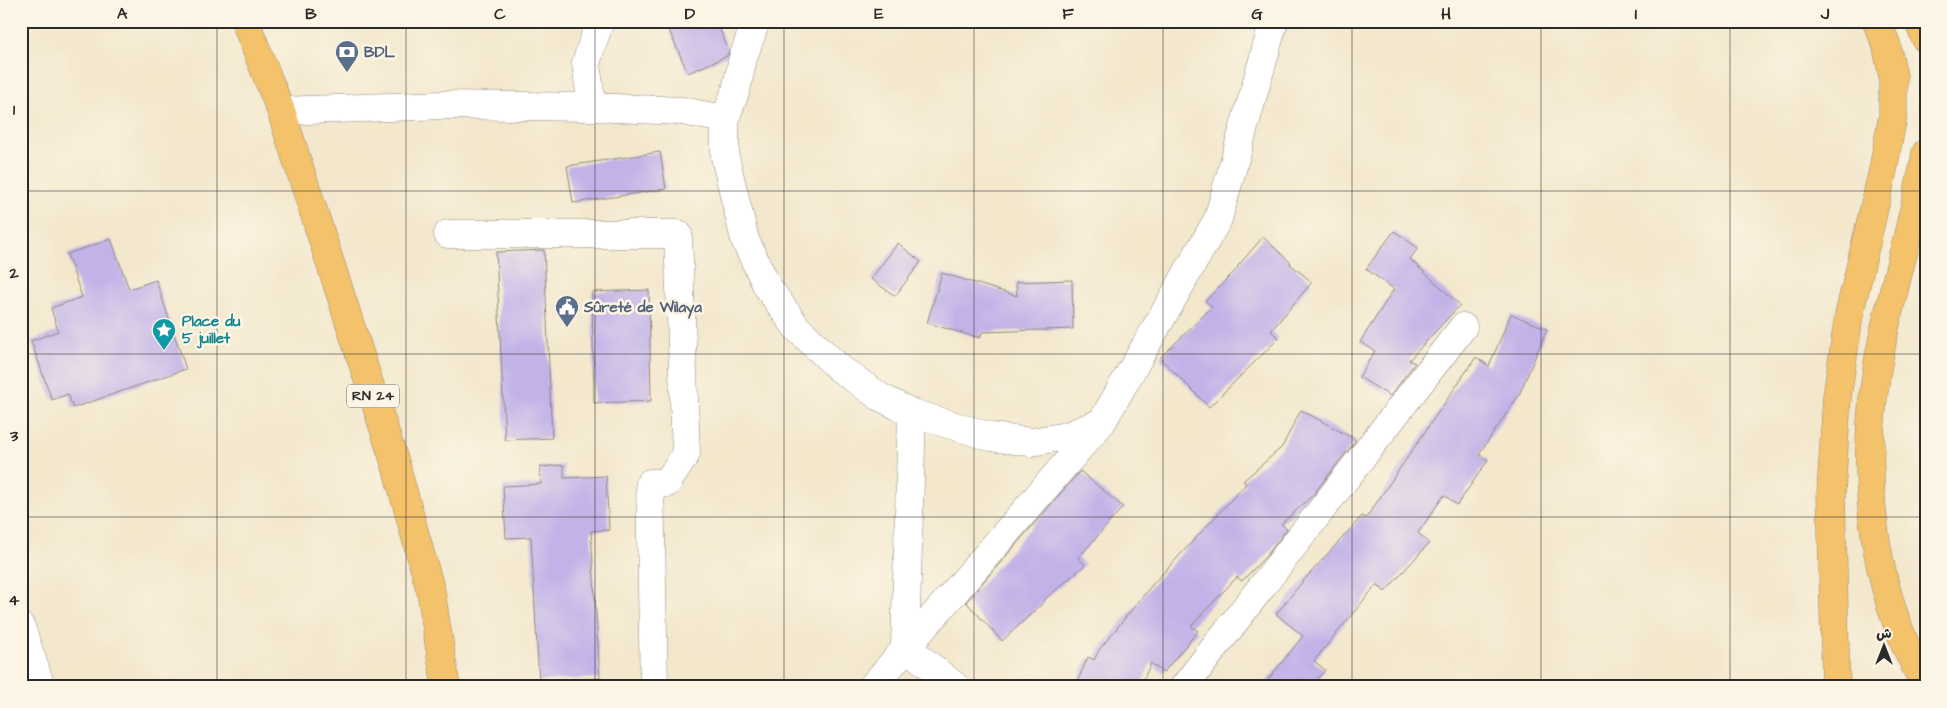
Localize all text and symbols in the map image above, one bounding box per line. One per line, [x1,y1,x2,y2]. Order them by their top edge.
text: A [117,3,128,25]
text: B [305,3,317,25]
text: C [494,3,506,25]
text: D [685,3,696,25]
text: E [874,3,884,25]
text: F [1062,3,1074,25]
text: G [1251,3,1263,25]
text: H [1441,3,1451,25]
text: I [1635,3,1637,25]
text: J [1820,3,1830,25]
bank icon: BDL [334,39,360,73]
place label: BDL [364,42,395,63]
text: 1 [13,99,16,121]
text: 2 [8,262,19,284]
public building icon: Sûreté de Wilaya [554,294,580,328]
place label: Sûreté de Wilaya [583,297,702,319]
place label: Place du 5 juillet [182,311,241,349]
place icon: Place du 5 juillet [151,317,177,351]
road number: RN 24 [347,384,399,408]
text: 3 [9,425,19,447]
text: 4 [9,589,20,611]
north arrow [1860,620,1910,670]
text: ش [1876,624,1892,644]

